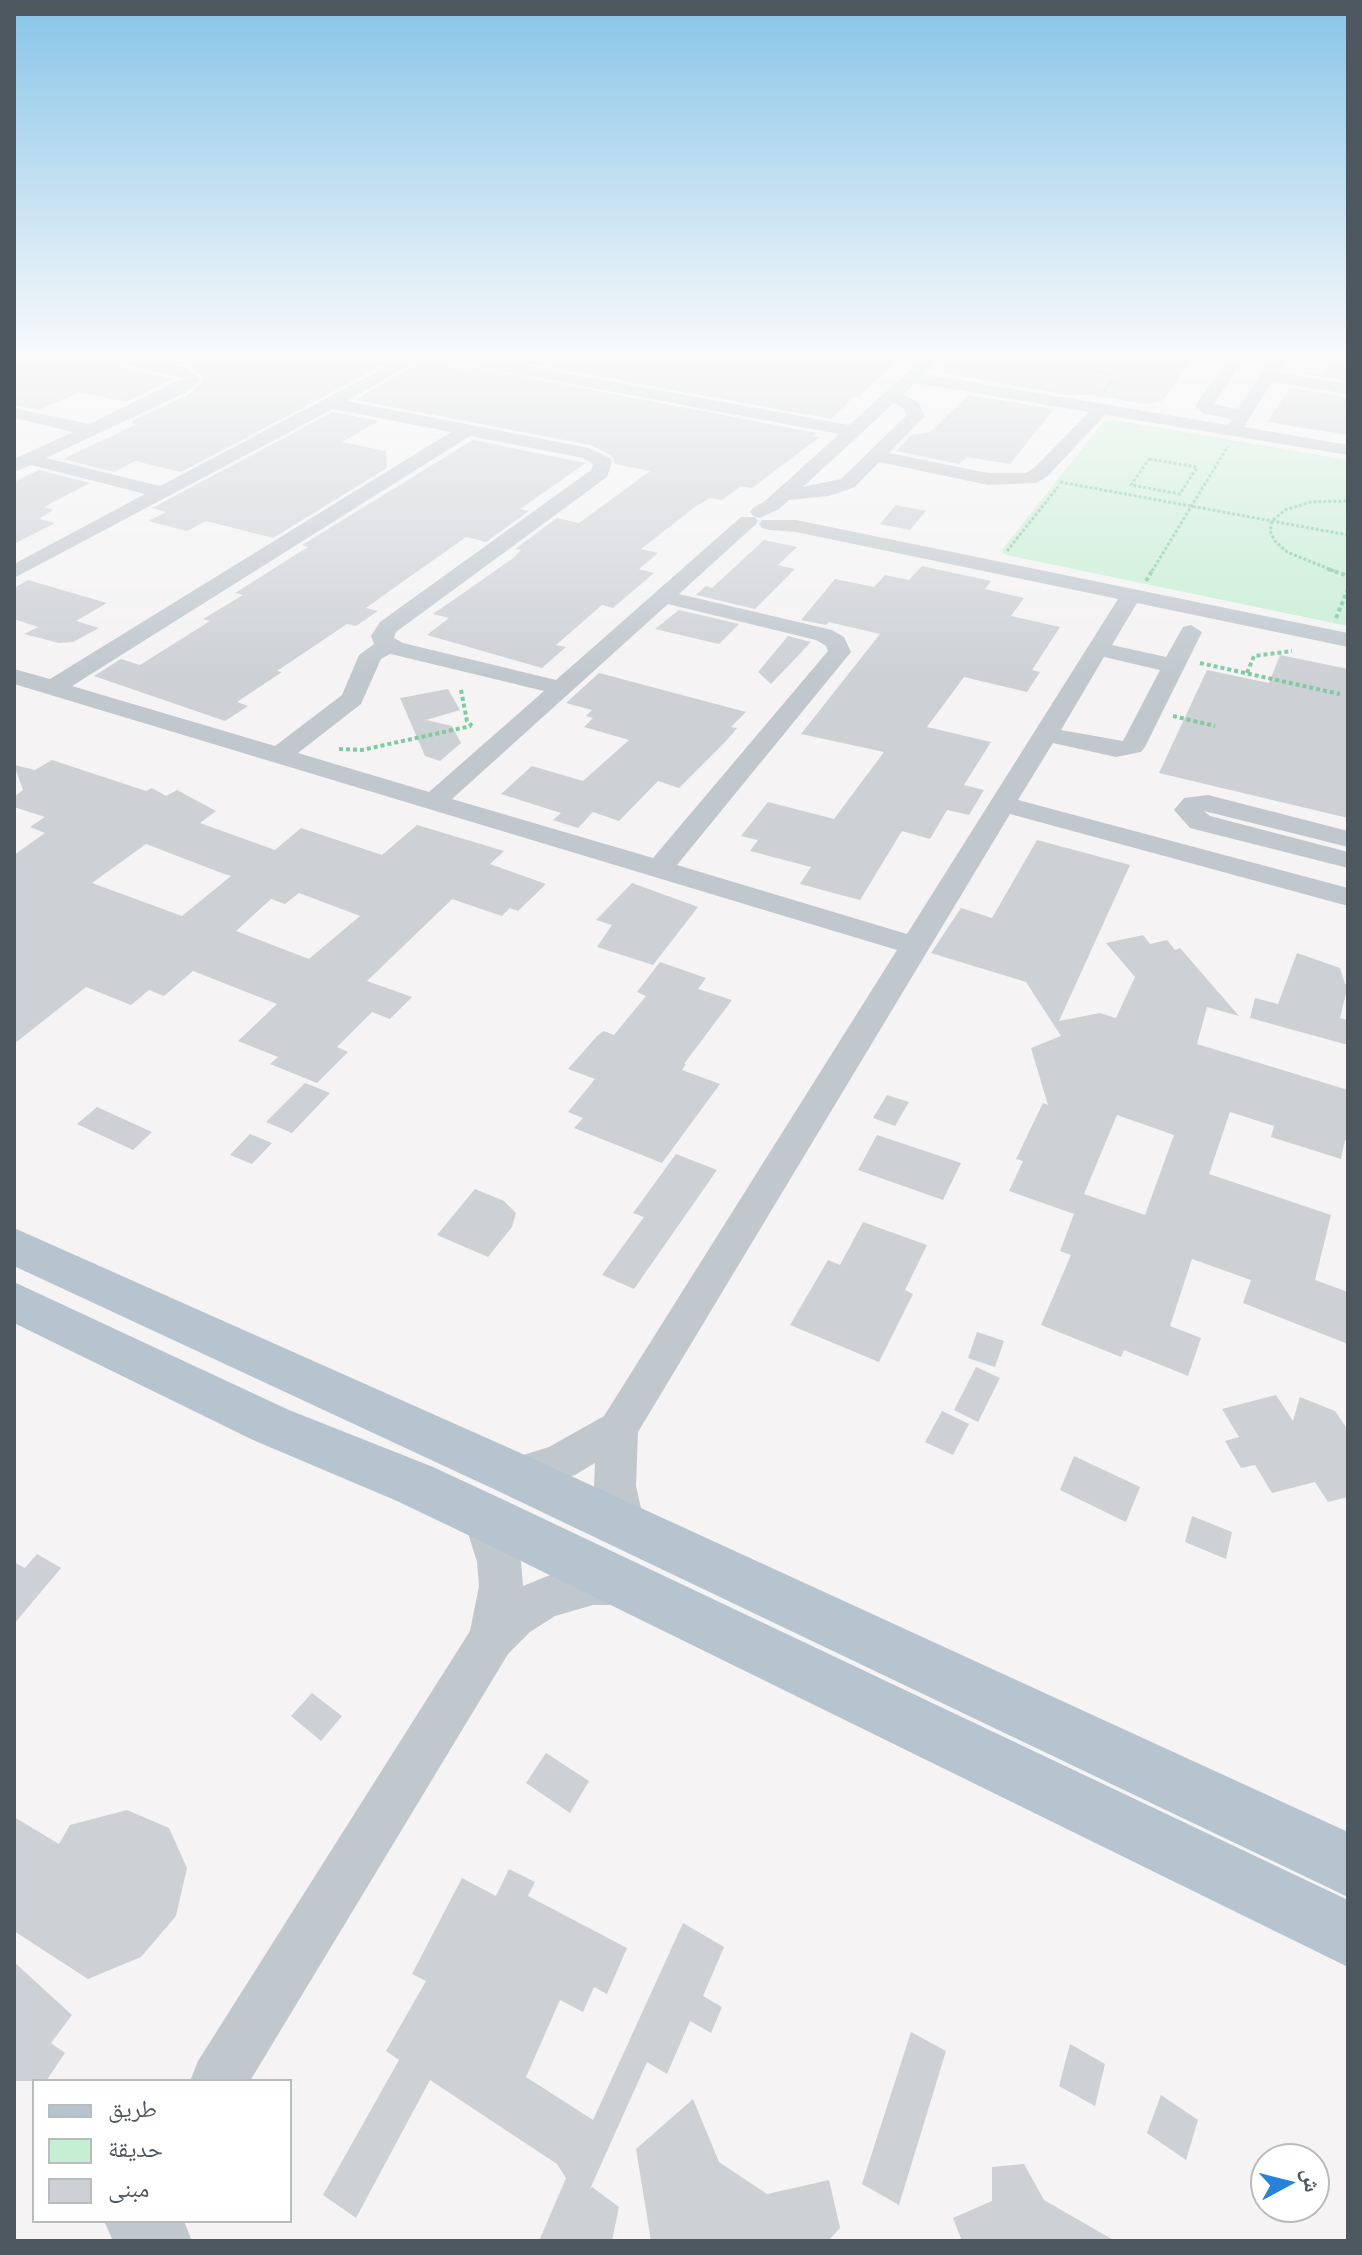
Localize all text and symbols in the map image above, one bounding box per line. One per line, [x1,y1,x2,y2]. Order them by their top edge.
legend [32,2079,292,2223]
text: طريق [108,2095,157,2122]
text: حديقة [108,2135,163,2162]
north arrow [1250,2143,1330,2223]
text: ش [1298,2167,1326,2193]
text: مبنى [108,2175,149,2202]

